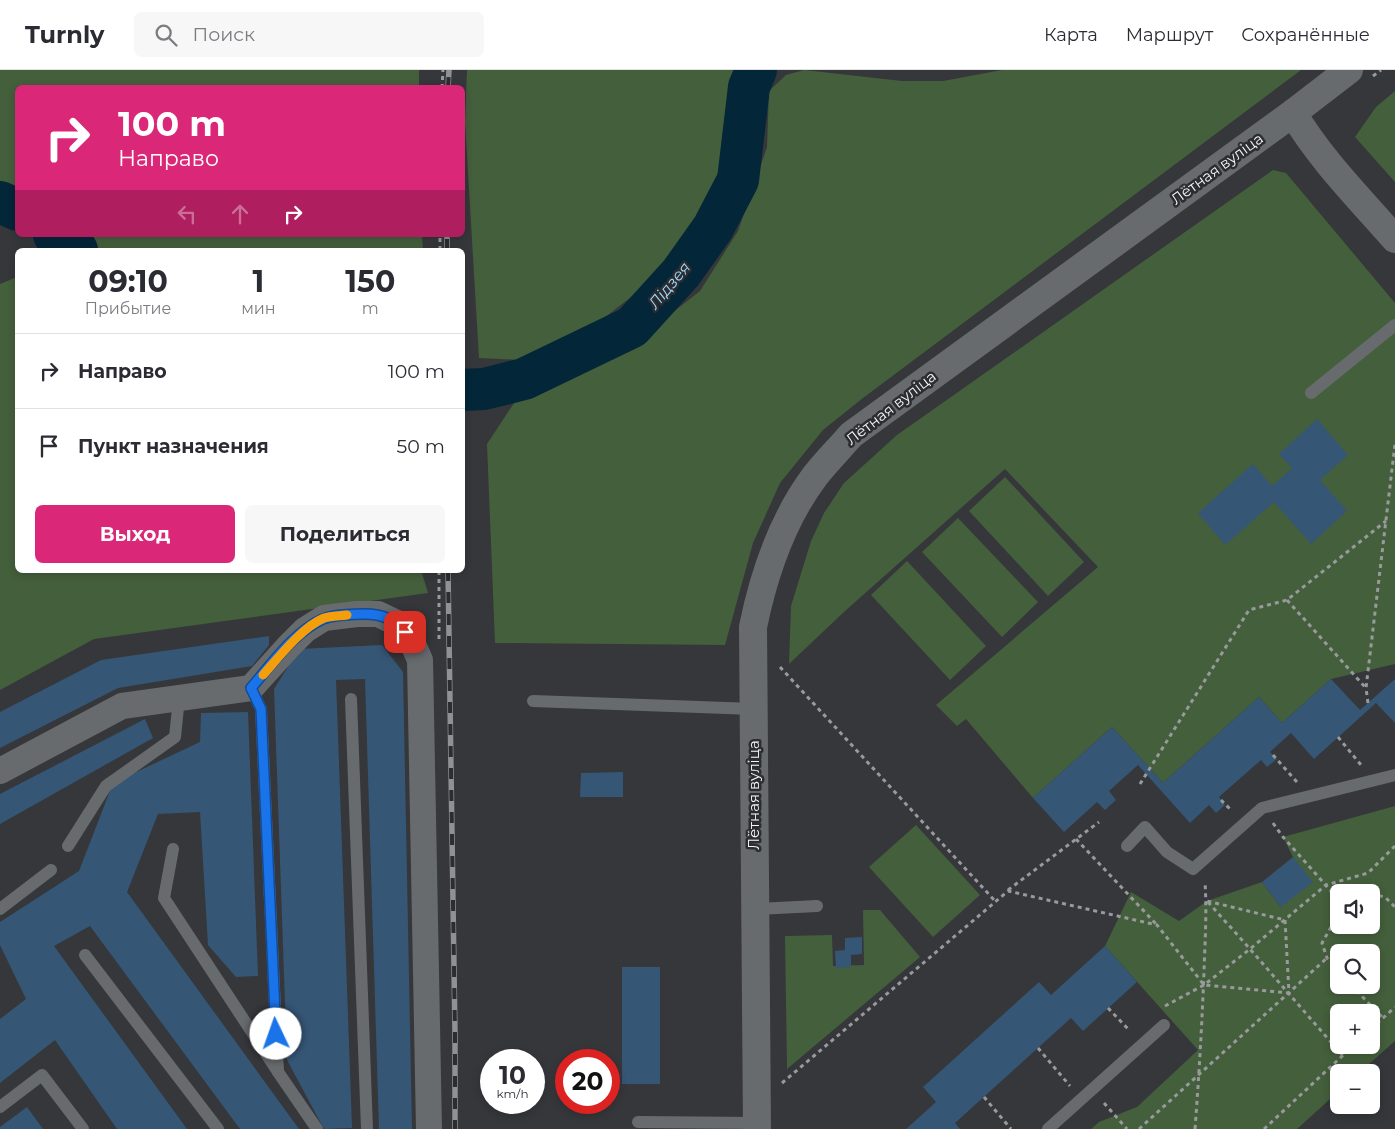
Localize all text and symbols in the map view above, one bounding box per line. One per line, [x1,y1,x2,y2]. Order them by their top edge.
search box [134,12,484,57]
text: Turnly [25,20,104,49]
icon: search [152,21,180,49]
text: Поиск [192,23,255,46]
text: Карта [1044,24,1098,46]
text: Маршрут [1126,24,1213,46]
text: Сохранённые [1241,24,1370,46]
text: 100 m [118,102,226,145]
icon: right [35,105,100,170]
street label: Лётная вуліца [1167,129,1267,208]
text: Направо [118,145,219,172]
icon: left [173,200,201,228]
icon: ahead [226,200,254,228]
icon: right [279,200,307,228]
water label: Лідзея [644,258,694,313]
text: 09:10 [88,263,168,300]
text: 1 [252,263,264,300]
text: 150 [345,263,395,300]
text: Прибытие [85,299,171,318]
text: мин [241,299,276,318]
text: m [362,299,379,318]
icon: right [35,357,63,385]
text: Направо [78,360,167,383]
text: 100 m [388,360,445,383]
street label: Лётная вуліца [842,366,940,449]
icon: arrive [35,432,63,460]
text: Пункт назначения [78,435,269,458]
text: 50 m [397,435,445,458]
button: Выход [35,505,235,563]
button: Поделиться [245,505,445,563]
pin [384,611,426,653]
icon: arrive [391,618,419,646]
street label: Лётная вуліца [744,740,763,850]
map controls [1330,884,1380,1114]
button: sound [1330,884,1380,934]
button: search [1330,944,1380,994]
button: + [1330,1004,1380,1054]
position arrow [249,1007,301,1059]
speed limit sign: 20 [555,1049,620,1114]
text: 10 [499,1060,526,1090]
button: − [1330,1064,1380,1114]
text: km/h [496,1086,529,1101]

